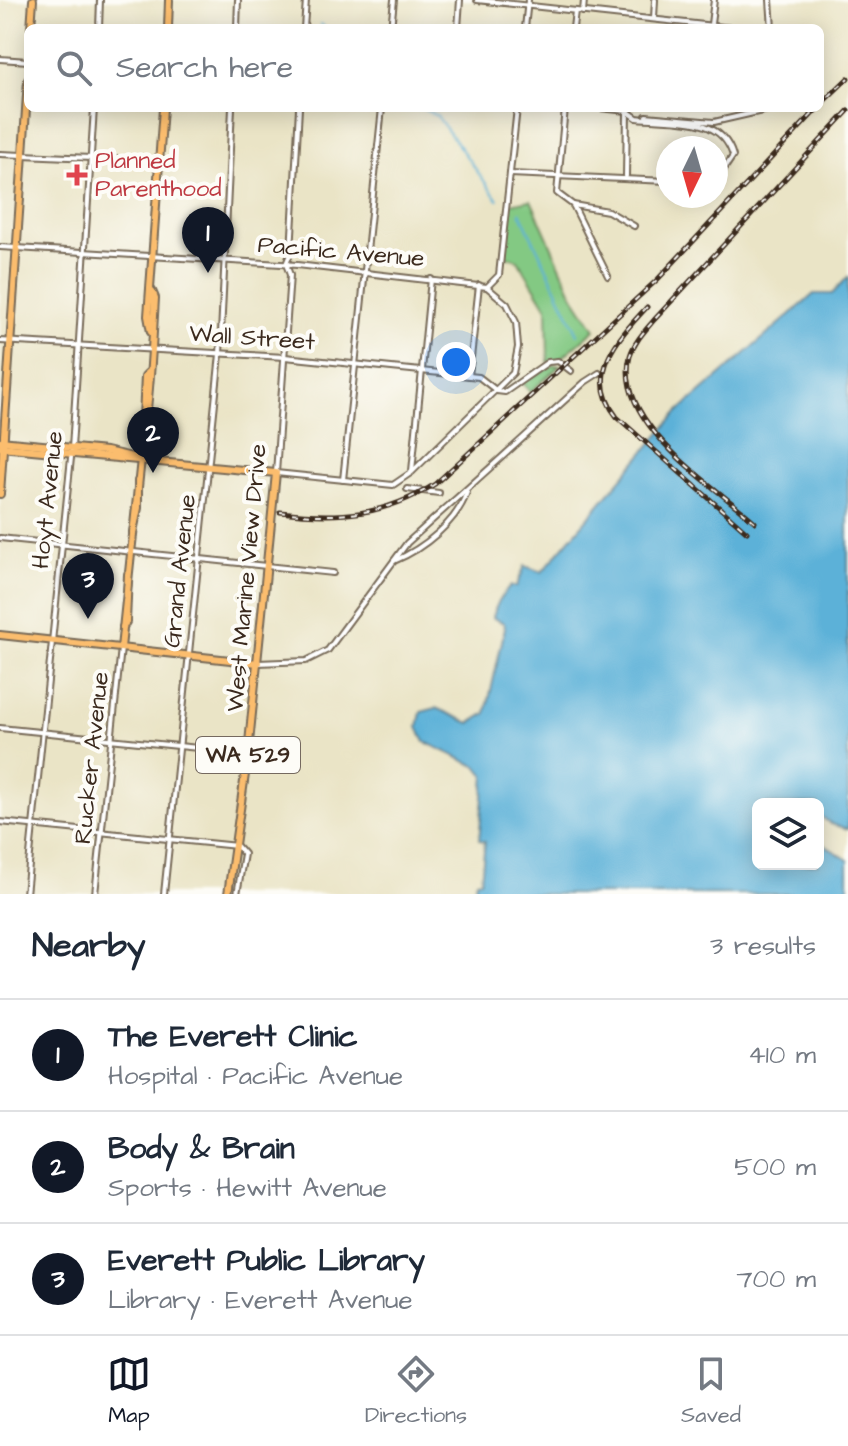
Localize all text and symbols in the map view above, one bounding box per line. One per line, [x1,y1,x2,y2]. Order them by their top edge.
search box [24,24,824,112]
icon: search [52,46,96,90]
text: Search here [116,47,293,89]
north arrow [656,136,728,208]
place label: Planned Parenthood [95,144,222,206]
marker: Planned Parenthood [66,164,88,186]
pin: 1 [182,207,234,273]
street label: Pacific Avenue [256,228,426,276]
street label: Wall Street [188,317,316,359]
your location [436,342,476,382]
pin: 2 [127,407,179,473]
street label: Hoyt Avenue [24,429,73,571]
street label: West Marine View Drive [218,443,276,713]
street label: Grand Avenue [155,493,205,649]
pin: 3 [62,553,114,619]
street label: Rucker Avenue [66,670,118,846]
road number: WA 529 [196,737,300,773]
map controls [752,798,824,870]
button: layers [752,798,824,870]
text: Nearby [32,922,146,970]
text: 3 results [710,928,816,964]
text: The Everett Clinic [108,1016,357,1058]
text: 1 [56,1037,60,1073]
text: 410 m [748,1037,816,1073]
text: Hospital · Pacific Avenue [108,1058,403,1094]
text: Body & Brain [108,1128,295,1170]
text: 2 [51,1149,65,1185]
text: 500 m [734,1149,816,1185]
text: Sports · Hewitt Avenue [108,1170,387,1206]
text: Everett Public Library [108,1240,425,1282]
text: 3 [51,1261,65,1297]
text: 700 m [737,1261,816,1297]
text: Library · Everett Avenue [108,1282,412,1318]
tab: Map [107,1352,151,1431]
tab: Directions [365,1352,467,1431]
tab: Saved [681,1352,741,1431]

